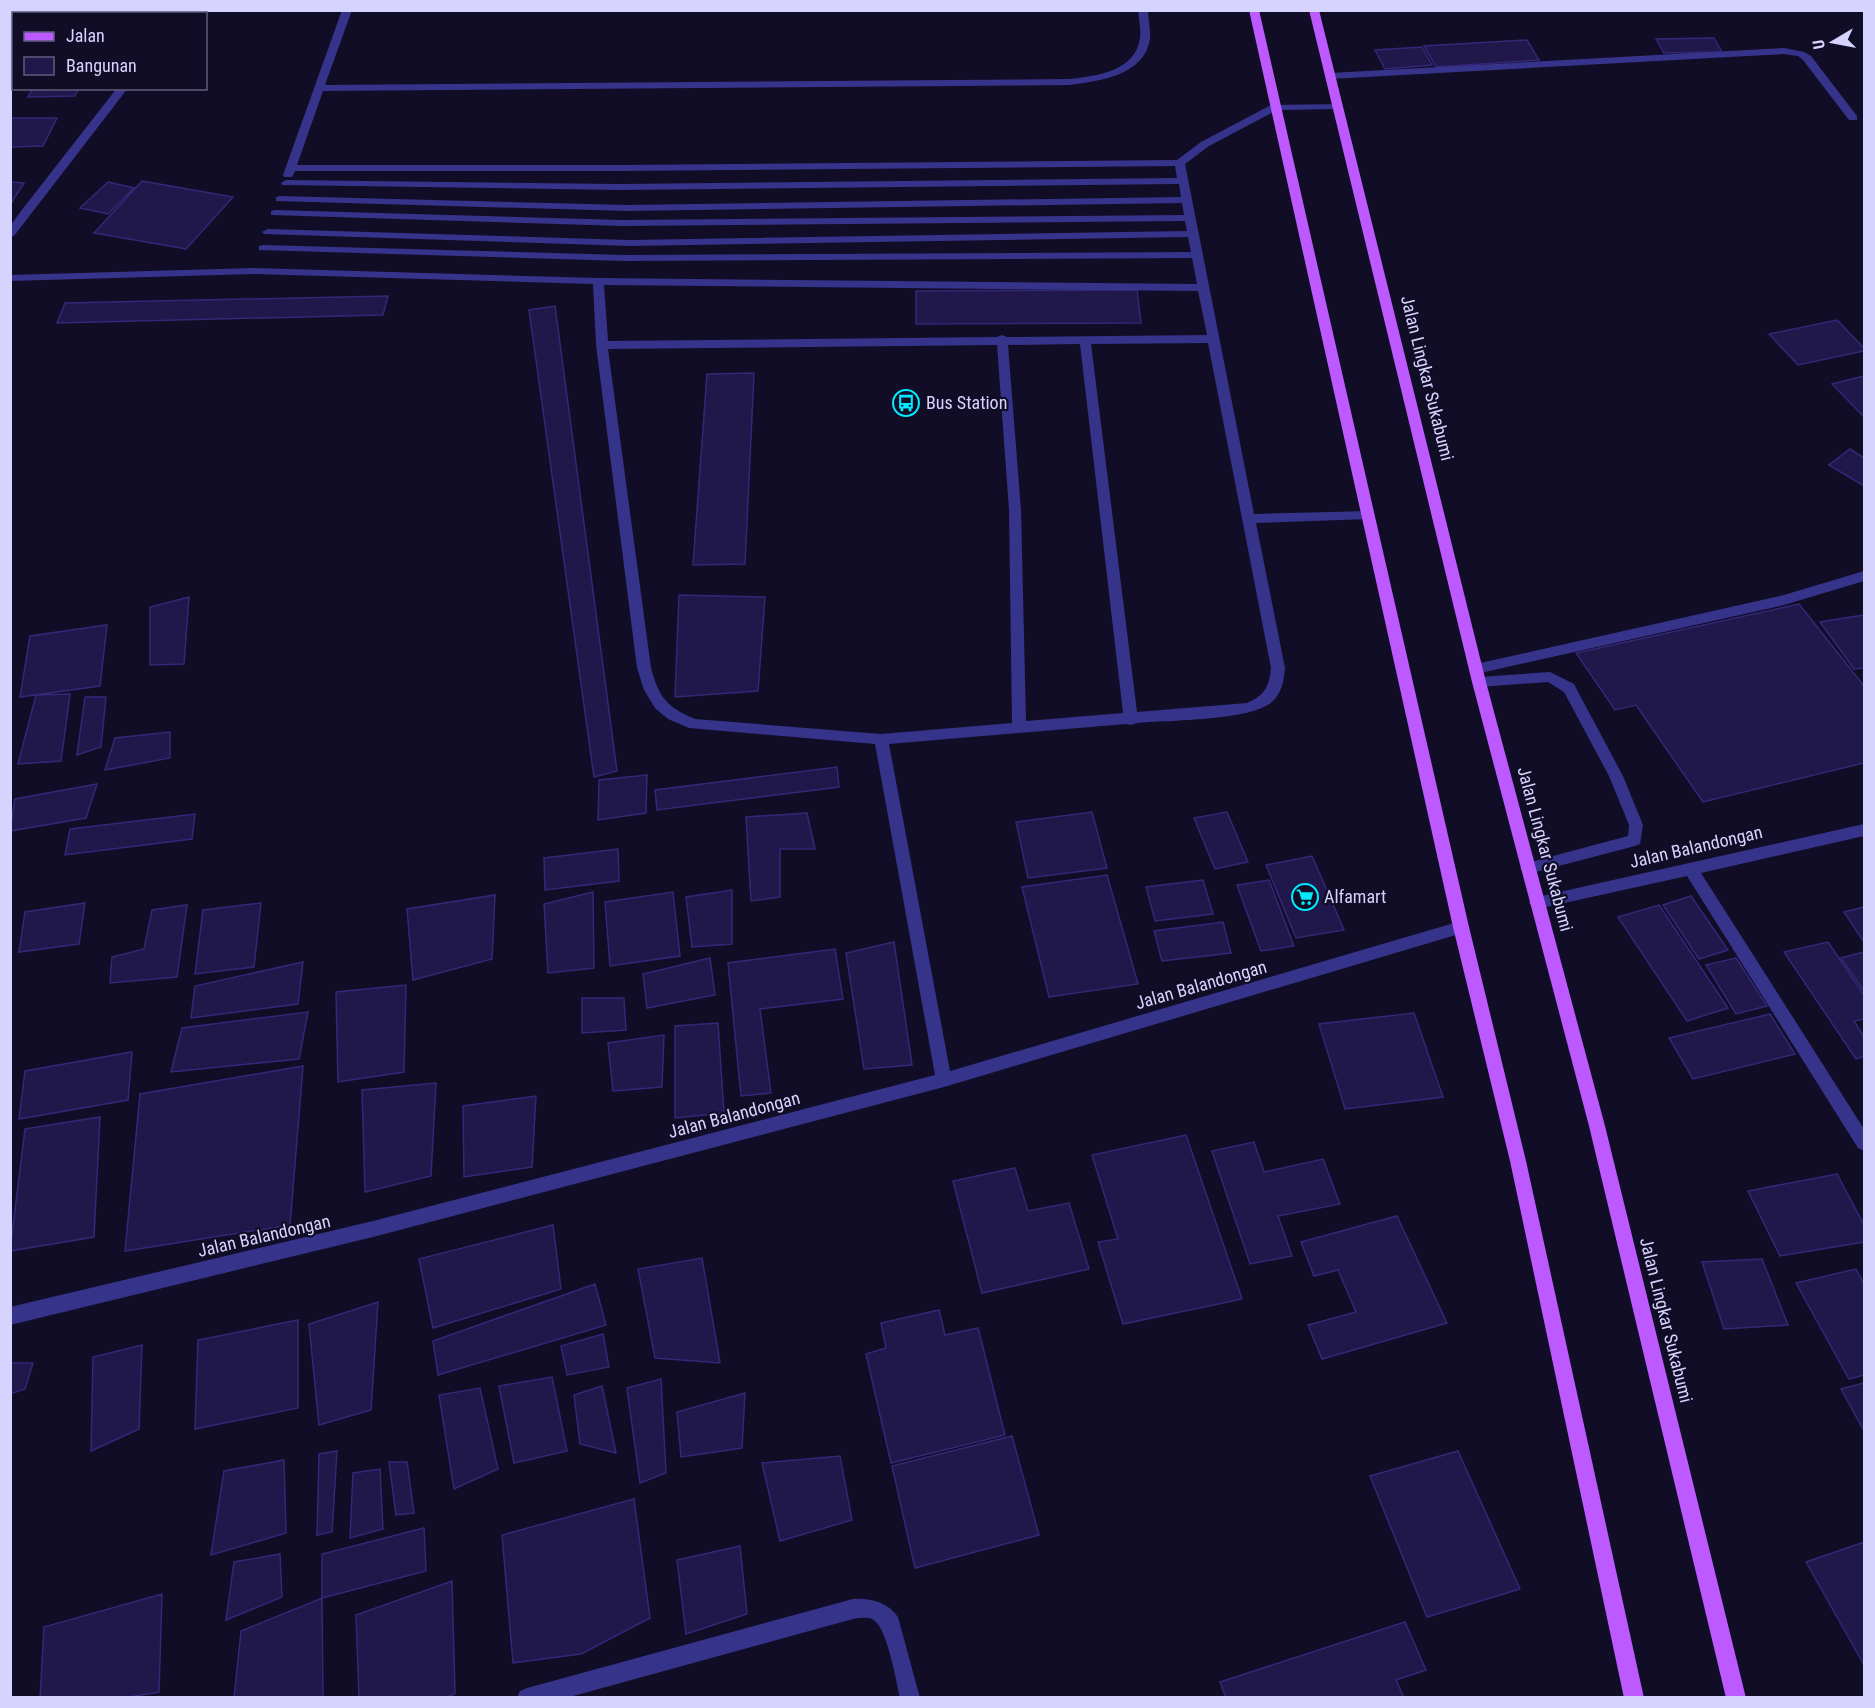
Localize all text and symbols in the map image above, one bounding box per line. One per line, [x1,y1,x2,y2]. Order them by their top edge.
legend [12,12,207,90]
north arrow [1803,12,1863,72]
text: Jalan [66,25,105,46]
text: U [1809,38,1829,51]
text: Bangunan [66,55,137,76]
street label: Jalan Lingkar Sukabumi [1397,293,1458,463]
bus stop icon: Bus Station [891,388,921,418]
place label: Bus Station [926,392,1007,413]
street label: Jalan Lingkar Sukabumi [1513,764,1578,933]
street label: Jalan Balandongan [1627,821,1764,872]
supermarket icon: Alfamart [1290,882,1320,912]
place label: Alfamart [1324,886,1386,907]
street label: Jalan Balandongan [1133,956,1269,1013]
street label: Jalan Balandongan [666,1087,802,1142]
street label: Jalan Balandongan [195,1210,332,1261]
street label: Jalan Lingkar Sukabumi [1636,1235,1697,1405]

